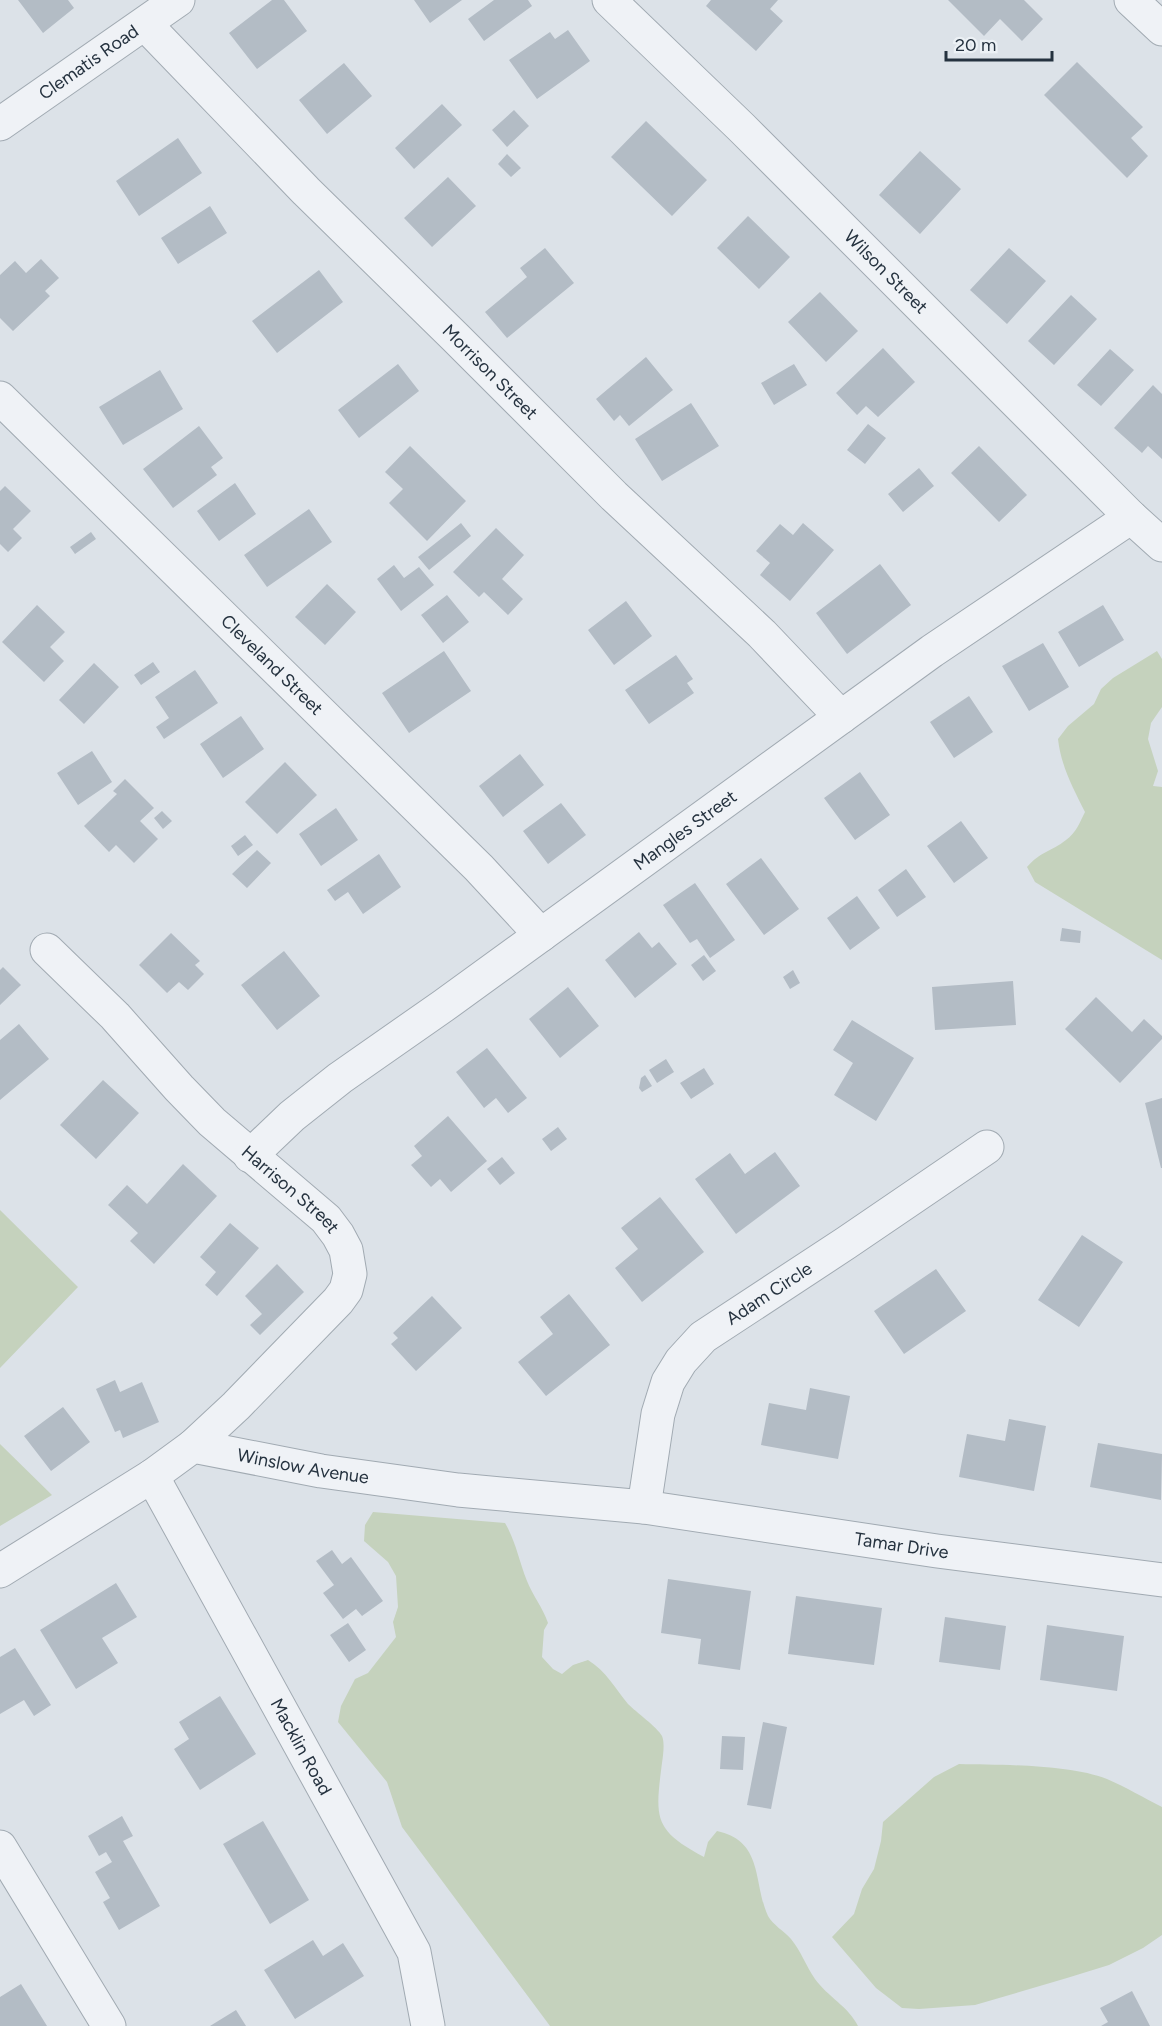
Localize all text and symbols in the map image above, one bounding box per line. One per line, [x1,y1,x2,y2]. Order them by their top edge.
street label: Clematis Road [34,20,143,105]
scale bar [946,24,1052,62]
text: 20 m [955,34,996,56]
street label: Wilson Street [839,225,932,318]
street label: Morrison Street [438,320,542,424]
street label: Cleveland Street [216,610,328,720]
street label: Mangles Street [629,785,741,875]
street label: Harrison Street [237,1141,344,1238]
street label: Adam Circle [722,1257,816,1330]
street label: Winslow Avenue [235,1444,371,1489]
street label: Tamar Drive [853,1528,950,1563]
street label: Macklin Road [266,1695,336,1799]

